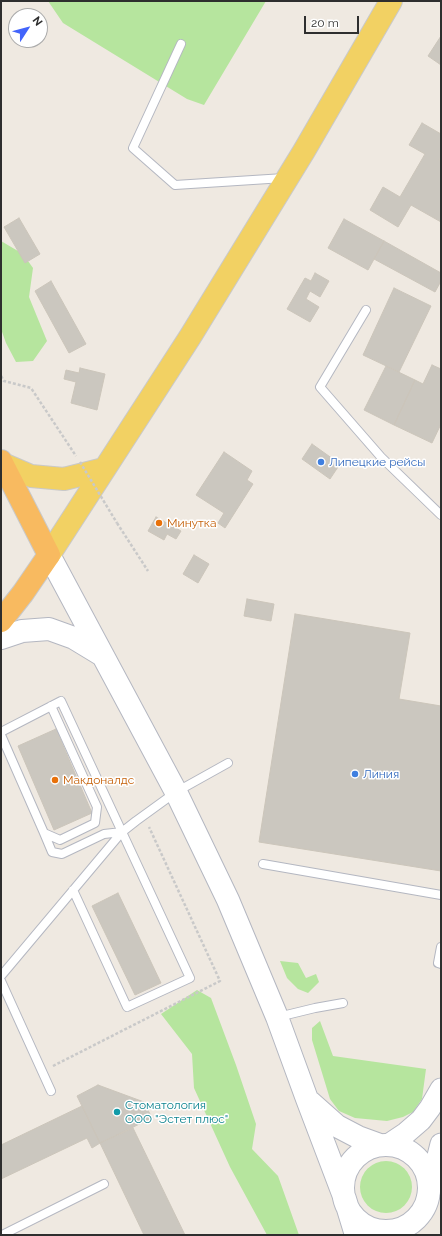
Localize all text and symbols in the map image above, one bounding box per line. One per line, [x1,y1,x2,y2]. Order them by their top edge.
north arrow [8,8,48,48]
scale bar [306,8,361,34]
text: N [30,14,45,28]
text: 20 m [311,16,339,30]
place label: Липецкие рейсы [329,455,425,469]
marker: Липецкие рейсы [316,457,326,467]
place label: Минутка [167,516,217,530]
marker: Минутка [154,518,164,528]
place label: Линия [363,767,399,781]
marker: Линия [350,769,360,779]
place label: Макдоналдс [63,773,134,787]
marker: Макдоналдс [50,775,60,785]
place label: Стоматология ООО "Эстет плюс" [125,1098,228,1126]
marker: Стоматология ООО "Эстет плюс" [112,1107,122,1117]

